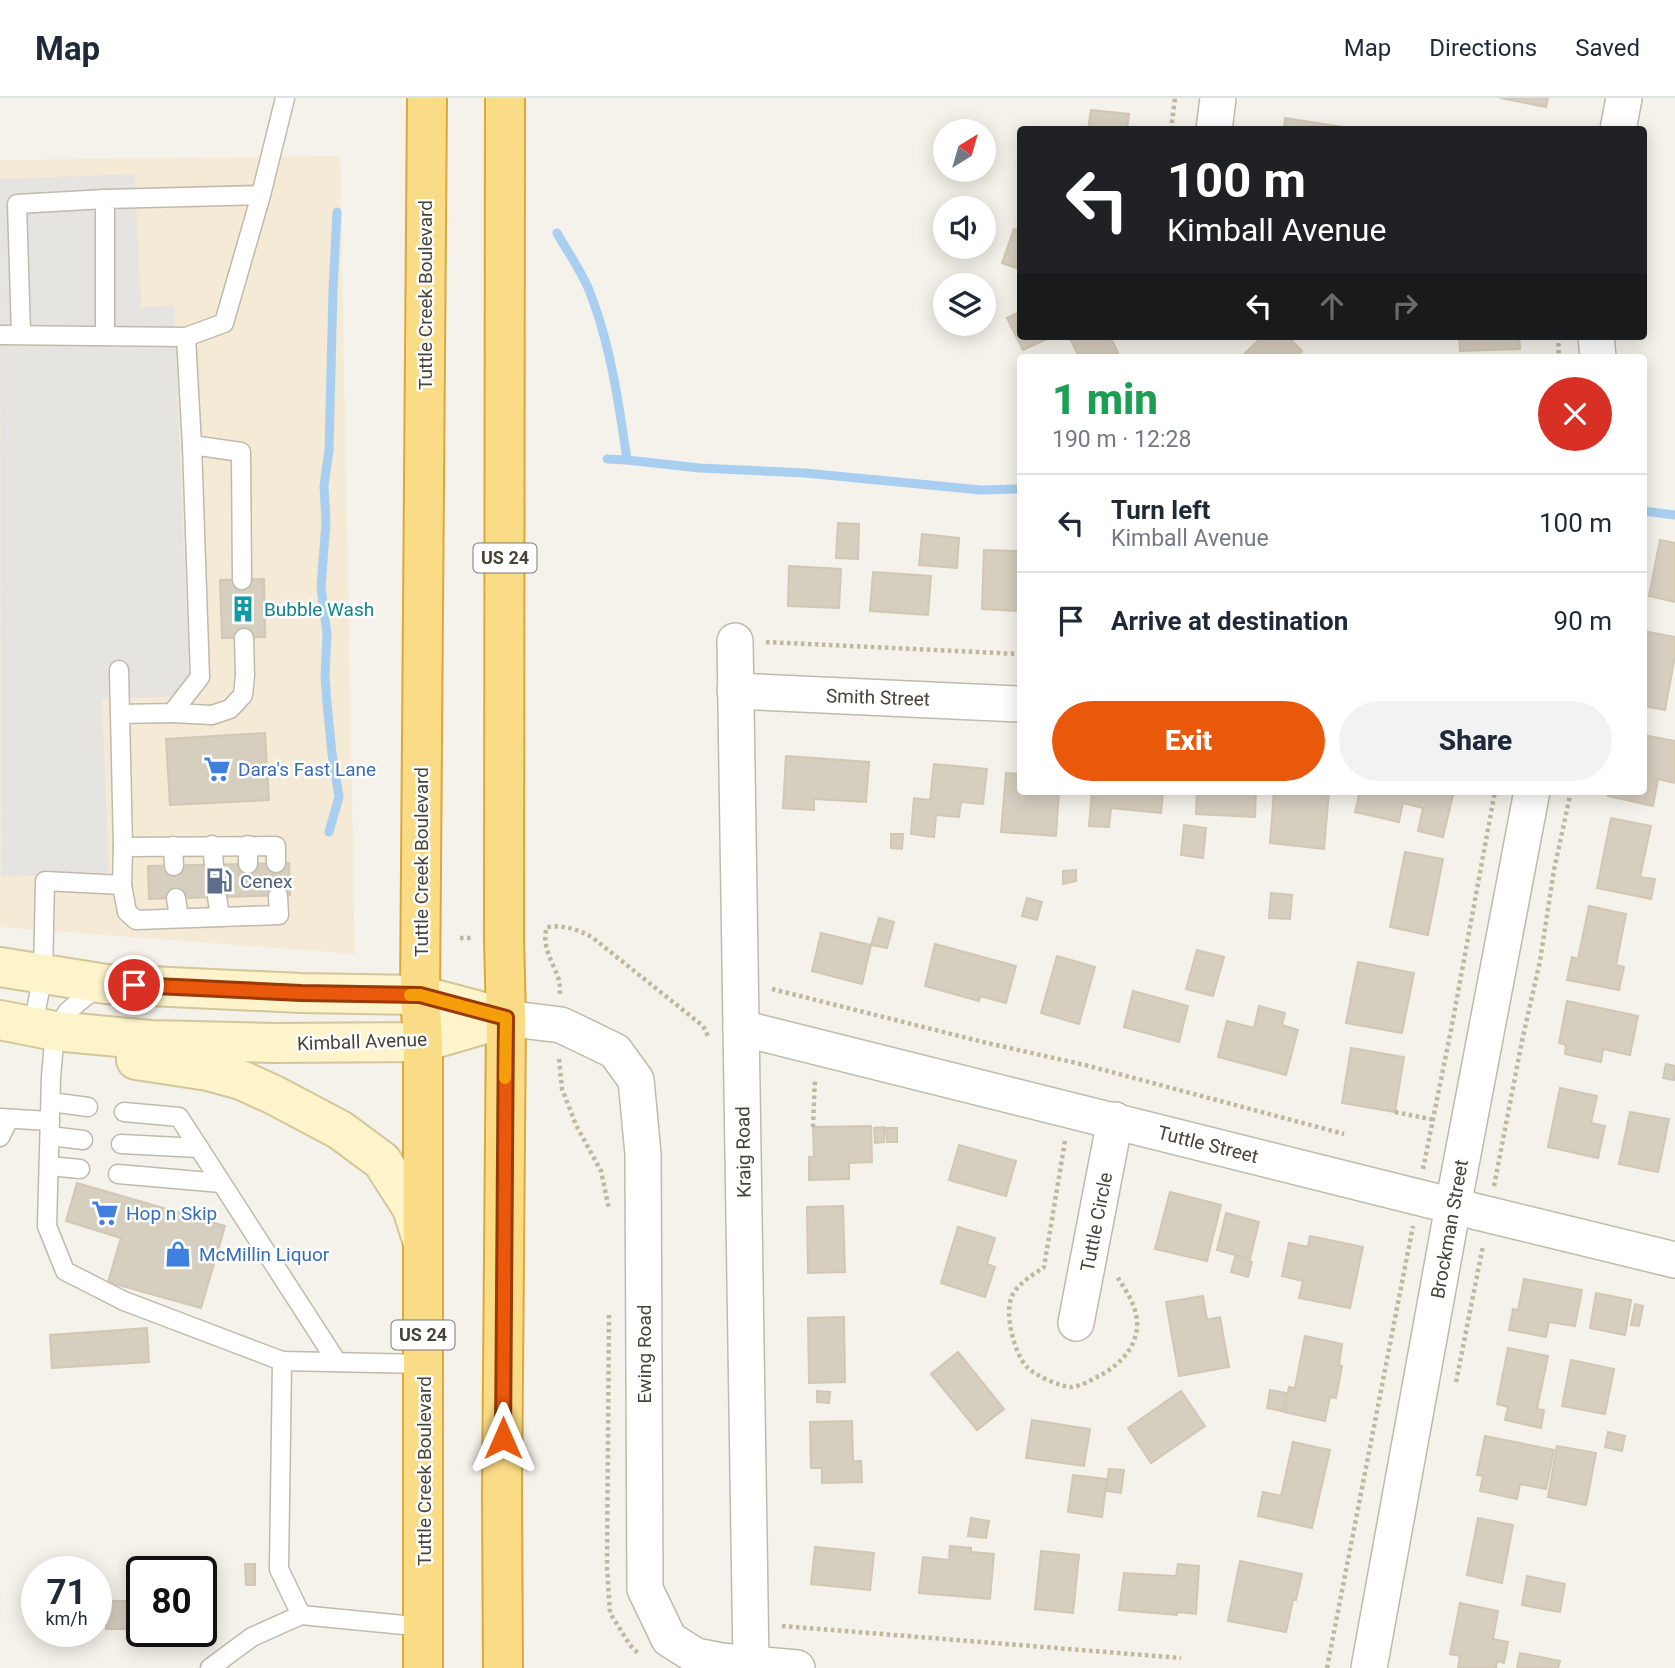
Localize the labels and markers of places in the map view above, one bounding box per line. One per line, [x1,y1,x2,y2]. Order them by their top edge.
building icon: Bubble Wash [228,594,258,624]
place label: Bubble Wash [264,598,374,621]
supermarket icon: Dara's Fast Lane [202,754,232,784]
place label: Dara's Fast Lane [238,758,376,781]
fuel station icon: Cenex [204,866,234,896]
place label: Cenex [240,870,293,893]
pin [104,955,164,1015]
supermarket icon: Hop n Skip [90,1198,120,1228]
place label: Hop n Skip [126,1202,217,1225]
shop icon: McMillin Liquor [163,1239,193,1269]
place label: McMillin Liquor [199,1243,330,1266]

